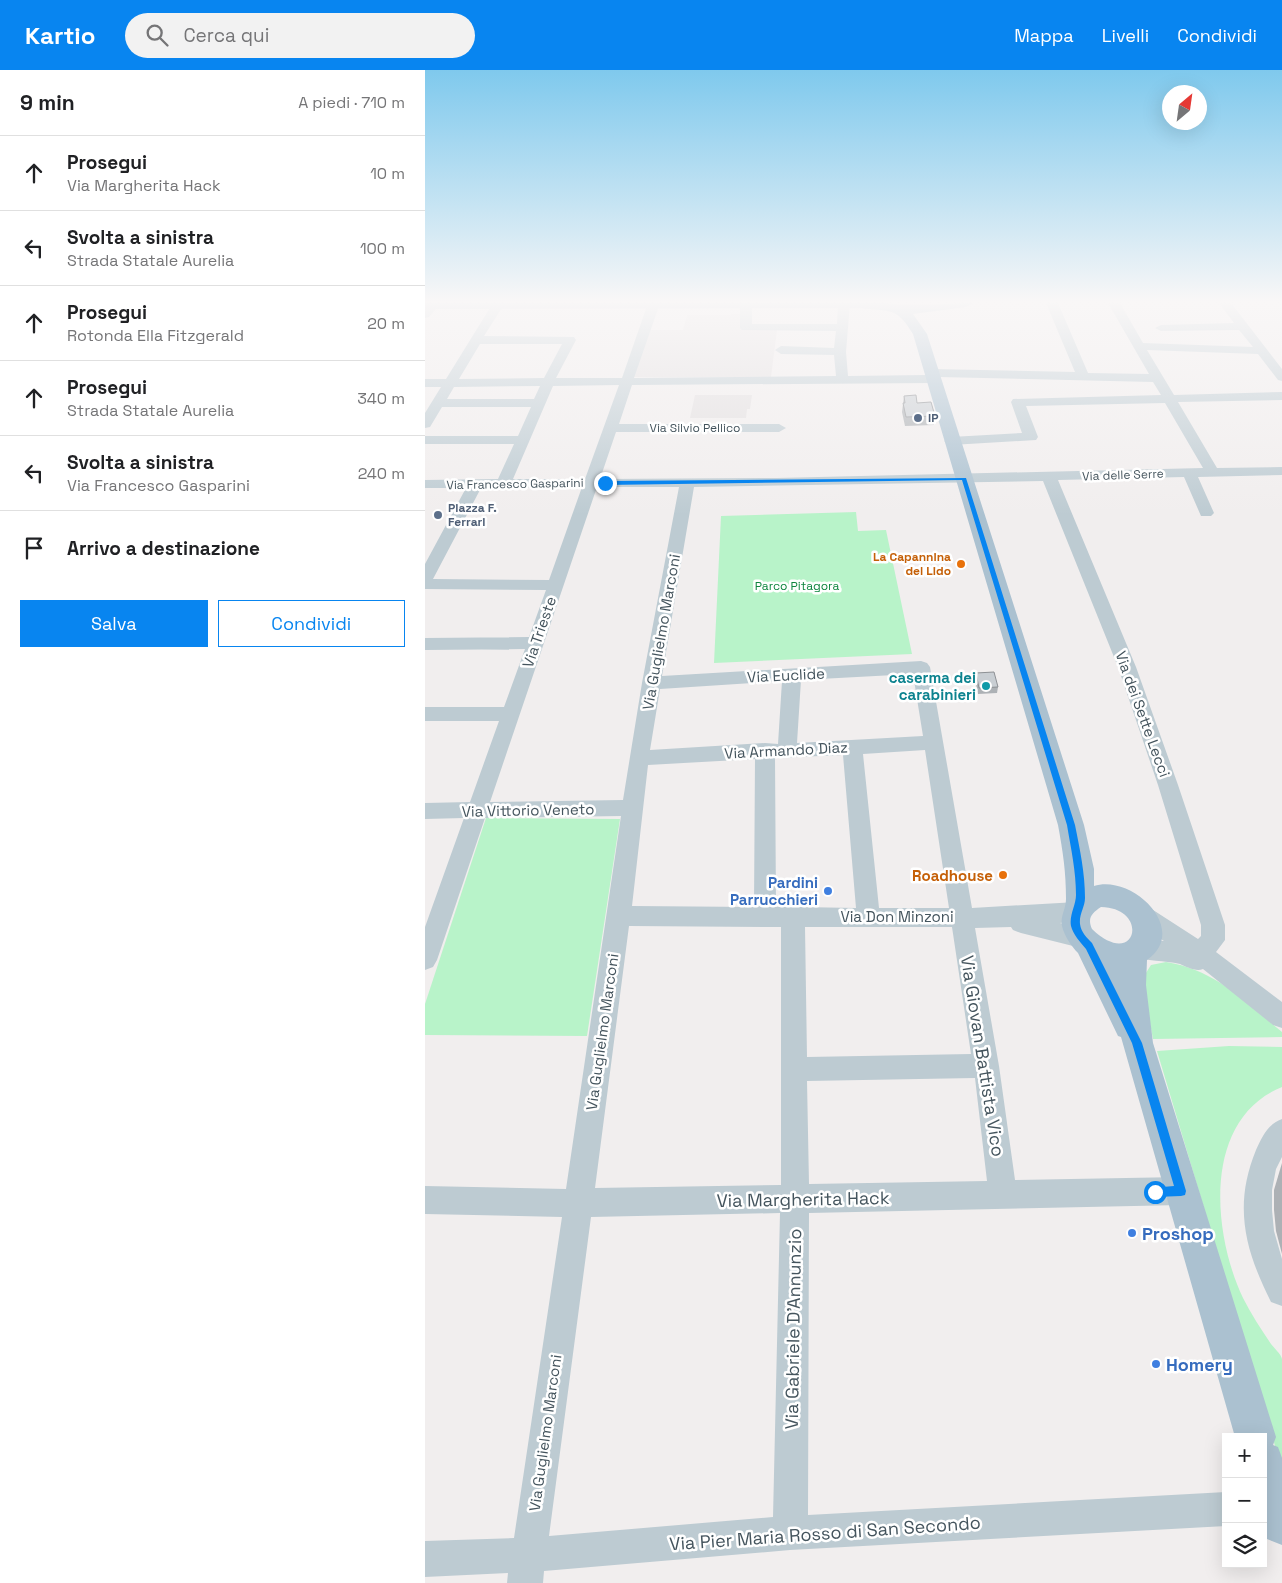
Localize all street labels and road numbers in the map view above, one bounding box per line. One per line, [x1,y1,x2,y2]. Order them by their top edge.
street label: Via Silvio Pellico [649,420,741,436]
street label: Via delle Serre [1082,466,1164,484]
street label: Via Francesco Gasparini [446,475,584,493]
street label: Via Guglielmo Marconi [638,552,684,712]
street label: Via Trieste [518,594,560,670]
street label: Via dei Sette Lecci [1111,648,1175,780]
street label: Via Euclide [747,663,826,687]
street label: Via Armando Diaz [724,737,848,763]
street label: Via Vittorio Veneto [461,799,595,821]
street label: Via Don Minzoni [840,907,954,926]
street label: Via Guglielmo Marconi [582,952,622,1112]
street label: Via Giovan Battista Vico [956,954,1010,1158]
street label: Via Margherita Hack [716,1186,890,1212]
street label: Via Gabriele D'Annunzio [780,1228,806,1430]
street label: Via Guglielmo Marconi [525,1353,565,1513]
street label: Via Pier Maria Rosso di San Secondo [669,1511,981,1555]

